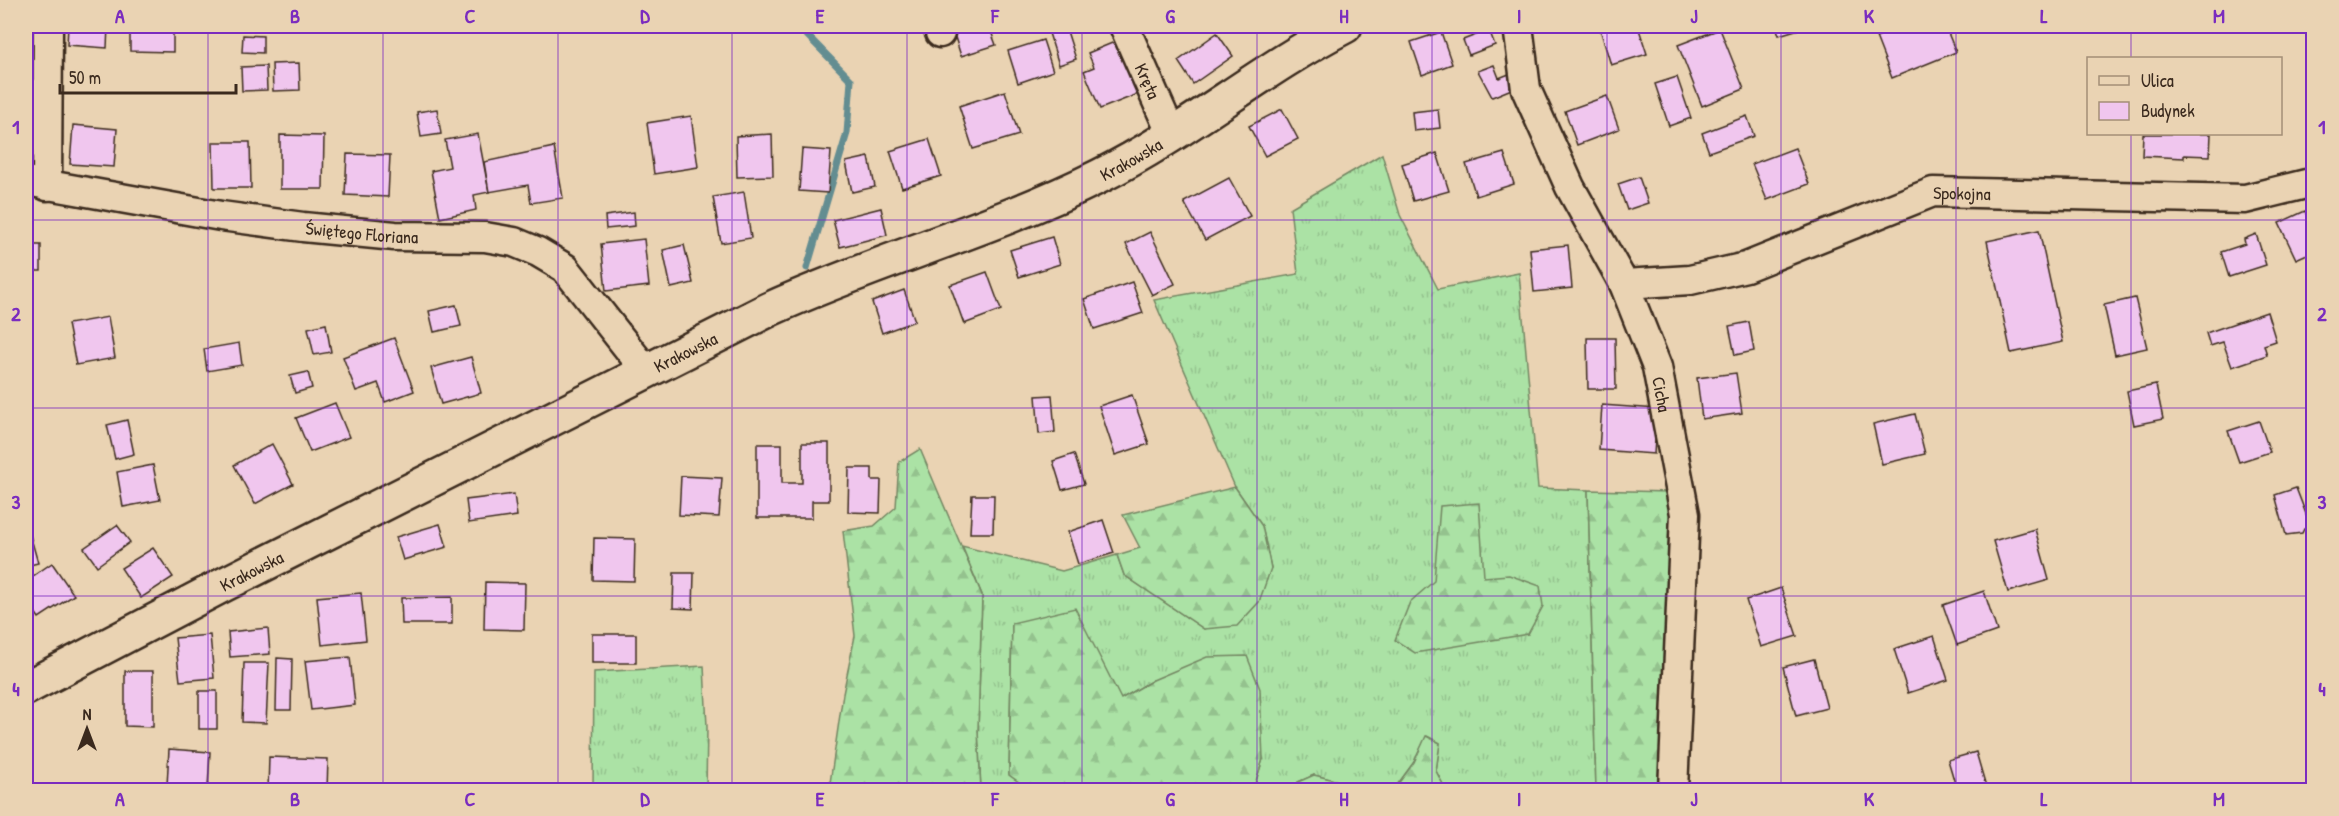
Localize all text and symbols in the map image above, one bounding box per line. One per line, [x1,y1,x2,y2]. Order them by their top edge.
text: A [115,2,125,29]
text: B [290,2,300,29]
text: C [465,2,476,29]
text: D [640,2,650,29]
text: E [816,2,825,29]
text: F [990,2,1000,29]
text: G [1165,2,1175,29]
text: H [1339,2,1349,29]
text: I [1517,2,1521,29]
text: J [1690,2,1698,29]
text: K [1864,2,1875,29]
text: L [2040,2,2048,29]
text: M [2213,2,2225,29]
scale bar [60,57,236,95]
legend [2087,57,2282,135]
street label: Kręta [1129,59,1167,103]
text: 50 m [69,65,101,90]
text: Ulica [2141,68,2174,93]
text: Budynek [2141,98,2195,123]
text: 1 [12,113,20,140]
text: 1 [2318,113,2326,140]
street label: Krakowska [1095,131,1167,187]
street label: Spokojna [1933,180,1991,206]
street label: Świętego Floriana [305,215,418,249]
text: 2 [11,300,21,327]
text: 2 [2317,300,2327,327]
street label: Krakowska [649,325,721,378]
street label: Cicha [1647,374,1678,414]
text: 3 [12,488,21,515]
text: 3 [2318,488,2327,515]
street label: Krakowska [215,544,287,597]
text: 4 [12,675,20,702]
text: 4 [2318,675,2326,702]
north arrow [57,699,117,759]
text: N [83,703,92,725]
text: A [115,785,125,812]
text: B [290,785,300,812]
text: C [465,785,476,812]
text: D [640,785,650,812]
text: E [816,785,825,812]
text: F [990,785,1000,812]
text: G [1165,785,1175,812]
text: H [1339,785,1349,812]
text: I [1517,785,1521,812]
text: J [1690,785,1698,812]
text: K [1864,785,1875,812]
text: L [2040,785,2048,812]
text: M [2213,785,2225,812]

